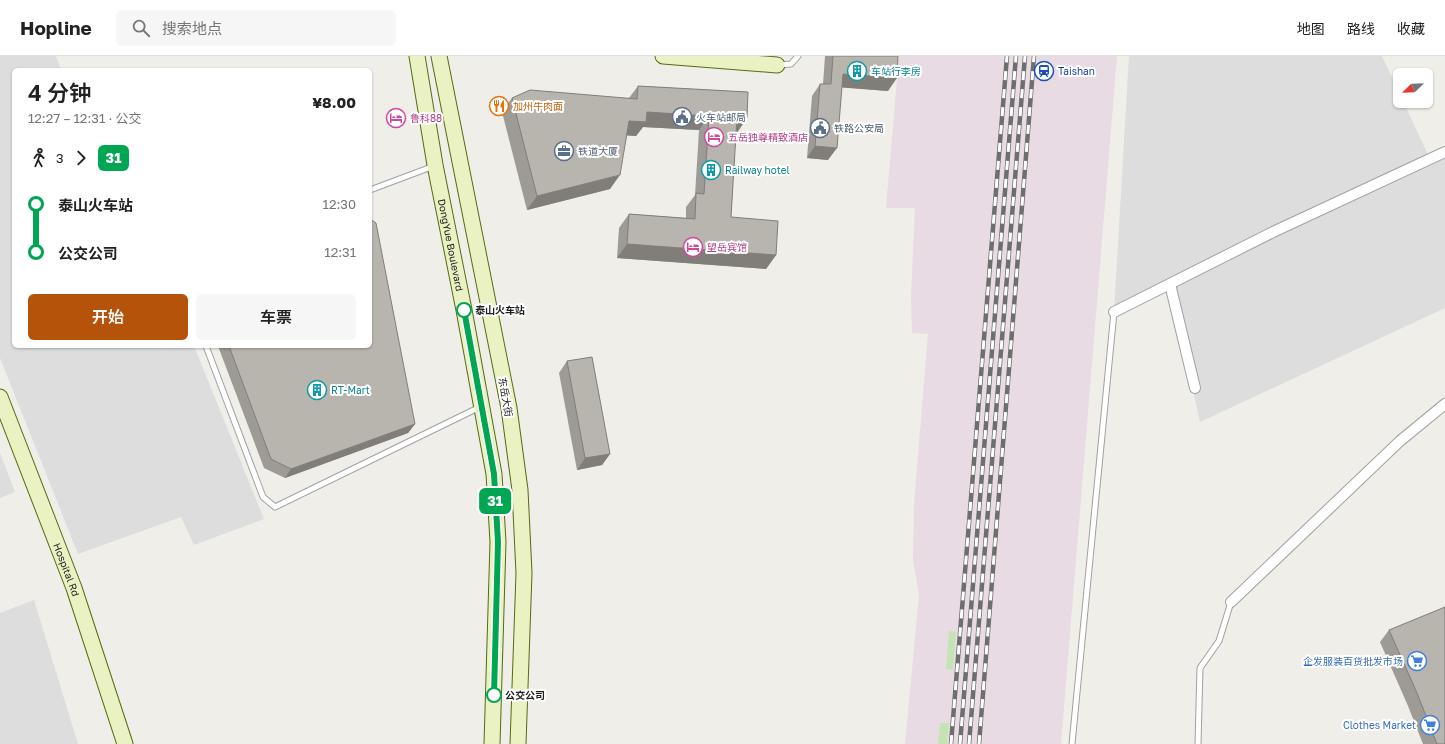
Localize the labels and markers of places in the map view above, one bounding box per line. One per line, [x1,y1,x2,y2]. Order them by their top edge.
building icon: 车站行李房 [846,60,868,82]
station icon: Taishan [1033,60,1055,82]
place label: 车站行李房 [871,65,921,77]
place label: Taishan [1058,65,1095,77]
restaurant icon: 加州牛肉面 [488,95,510,117]
place label: 加州牛肉面 [513,100,563,112]
public building icon: 火车站邮局 [671,106,693,128]
hotel icon: 鲁科88 [385,107,407,129]
place label: 火车站邮局 [696,111,746,123]
place label: 鲁科88 [410,112,442,124]
public building icon: 铁路公安局 [809,117,831,139]
place label: 铁路公安局 [834,122,884,134]
hotel icon: 五岳独尊精致酒店 [703,126,725,148]
place label: 五岳独尊精致酒店 [728,131,808,143]
office icon: 铁道大厦 [553,140,575,162]
place label: 铁道大厦 [578,145,618,157]
building icon: Railway hotel [700,159,722,181]
place label: Railway hotel [725,164,790,176]
hotel icon: 望岳宾馆 [682,236,704,258]
place label: 望岳宾馆 [707,241,747,253]
marker: 泰山火车站 [456,302,472,318]
place label: 泰山火车站 [475,304,525,316]
building icon: RT-Mart [306,379,328,401]
place label: RT-Mart [331,384,370,396]
supermarket icon: 企发服装百货批发市场 [1406,650,1428,672]
place label: 企发服装百货批发市场 [1303,655,1403,667]
marker: 公交公司 [486,687,502,703]
place label: 公交公司 [505,689,545,701]
supermarket icon: Clothes Market [1419,714,1441,736]
place label: Clothes Market [1343,719,1416,731]

